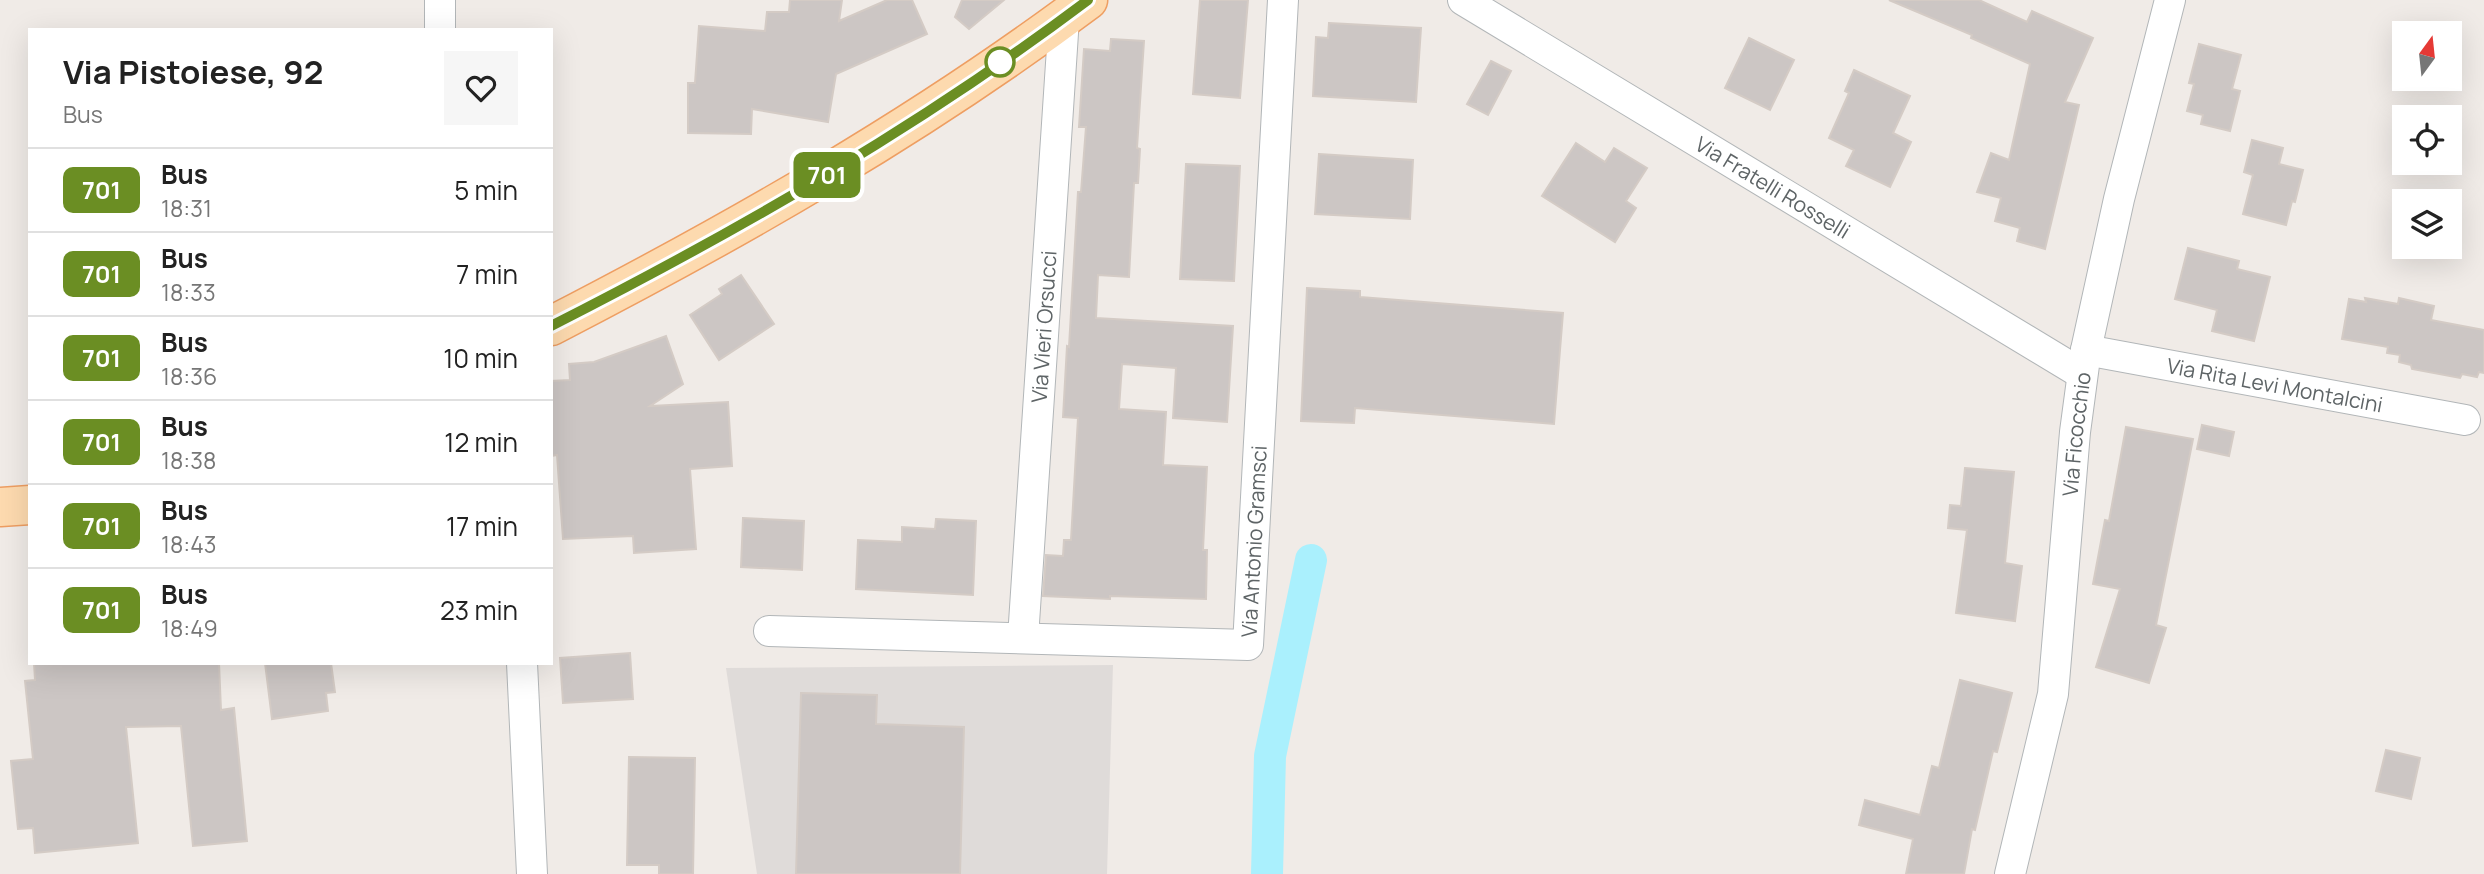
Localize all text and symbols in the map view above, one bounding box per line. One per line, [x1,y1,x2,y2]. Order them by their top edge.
north arrow [2392,21,2462,91]
map controls [2392,21,2462,259]
unlabelled marker [985,47,1015,77]
text: Via Pistoiese, 92 [63,49,323,94]
button: heart [444,51,518,125]
text: Bus [63,98,103,130]
button: locate [2392,105,2462,175]
street label: Via Fratelli Rosselli [1690,130,1856,245]
line badge: 701 [787,152,867,198]
text: Bus [161,156,208,192]
text: 701 [807,158,847,191]
text: 5 min [454,172,518,208]
text: 701 [82,173,121,206]
button: layers [2392,189,2462,259]
text: 18:31 [161,192,212,224]
text: Bus [161,240,208,276]
street label: Via Vieri Orsucci [1025,250,1063,404]
text: 7 min [456,256,518,292]
text: 701 [82,257,121,290]
text: 18:33 [161,276,216,308]
text: Bus [161,324,208,360]
text: 10 min [443,340,518,376]
text: 701 [82,341,121,374]
street label: Via Rita Levi Montalcini [2165,351,2385,419]
text: 18:36 [161,360,217,392]
street label: Via Ficocchio [2056,370,2097,497]
text: Bus [161,408,208,444]
text: 12 min [444,424,518,460]
text: 701 [82,425,121,458]
text: 18:38 [161,444,216,476]
street label: Via Antonio Gramsci [1234,445,1273,638]
text: Bus [161,492,208,528]
text: 17 min [446,508,518,544]
text: 701 [82,509,121,542]
text: 18:43 [161,528,216,560]
text: Bus [161,576,208,612]
text: 23 min [440,592,518,628]
text: 701 [82,593,121,626]
text: 18:49 [161,612,218,644]

